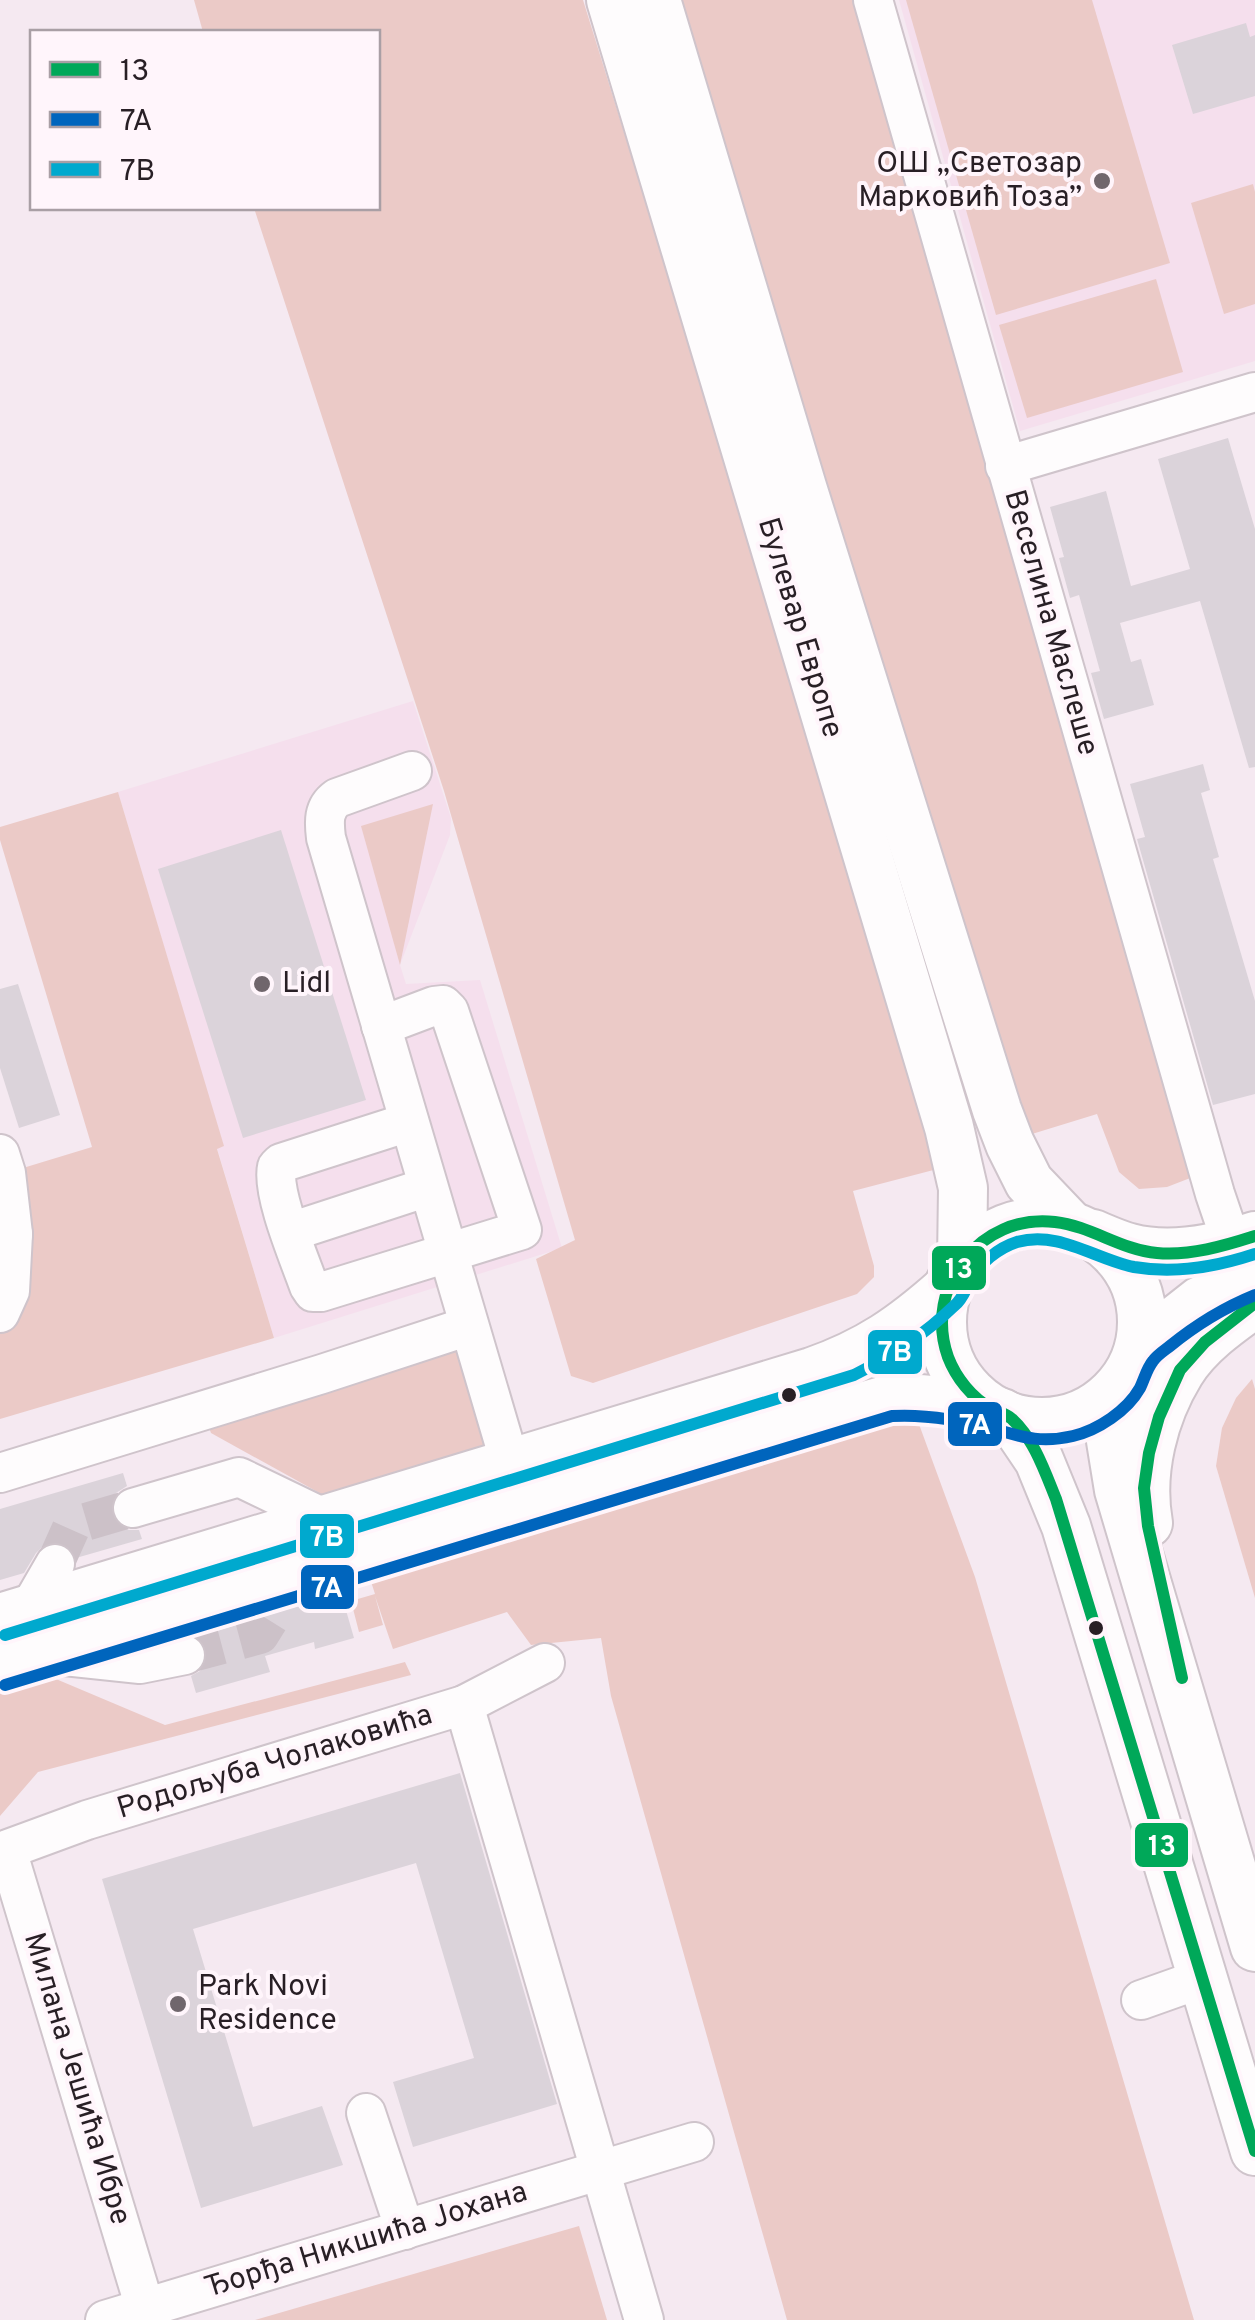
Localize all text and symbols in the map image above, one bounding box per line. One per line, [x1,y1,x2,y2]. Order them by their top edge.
legend [30,30,380,210]
text: 13 [120,54,149,91]
text: 7A [120,104,153,141]
place label: ОШ „Светозар Марковић Тоза” [858,146,1082,217]
text: 7B [120,154,155,191]
marker: ОШ „Светозар Марковић Тоза” [1091,170,1113,192]
street label: Веселина Маслеше [994,486,1106,760]
street label: Булевар Европе [748,513,850,743]
place label: Lidl [282,966,331,1003]
marker: Lidl [251,973,273,995]
line badge: 13 [930,1244,988,1292]
text: 13 [945,1253,973,1289]
line badge: 7B [866,1328,924,1376]
text: 7B [878,1336,912,1372]
unlabelled marker [779,1385,799,1405]
line badge: 7A [946,1400,1004,1448]
text: 7A [959,1409,991,1445]
line badge: 7B [298,1512,356,1560]
text: 7B [310,1521,344,1557]
line badge: 7A [299,1563,356,1611]
text: 7A [311,1572,343,1608]
unlabelled marker [1086,1618,1106,1638]
street label: Родољуба Чолаковића [113,1697,437,1829]
line badge: 13 [1133,1821,1190,1869]
text: 13 [1148,1830,1176,1866]
street label: Милана Јешића Ибре [14,1928,138,2230]
place label: Park Novi Residence [198,1969,337,2040]
marker: Park Novi Residence [167,1993,189,2015]
street label: Ђорђа Никшића Јохана [200,2174,532,2308]

